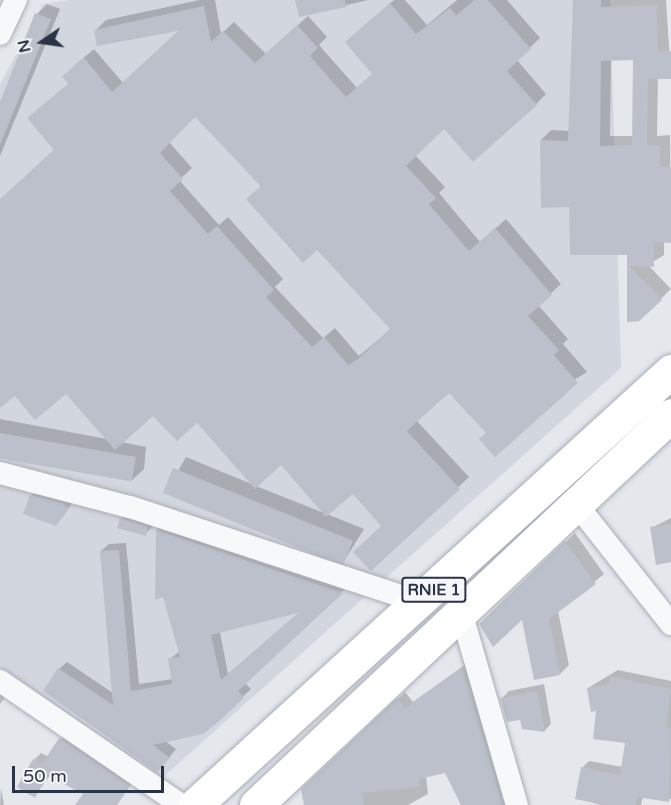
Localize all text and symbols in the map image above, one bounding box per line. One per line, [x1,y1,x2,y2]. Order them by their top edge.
north arrow [12,12,72,72]
text: N [13,38,36,55]
road number: RNIE 1 [401,577,467,603]
scale bar [15,754,166,792]
text: 50 m [23,765,67,787]

